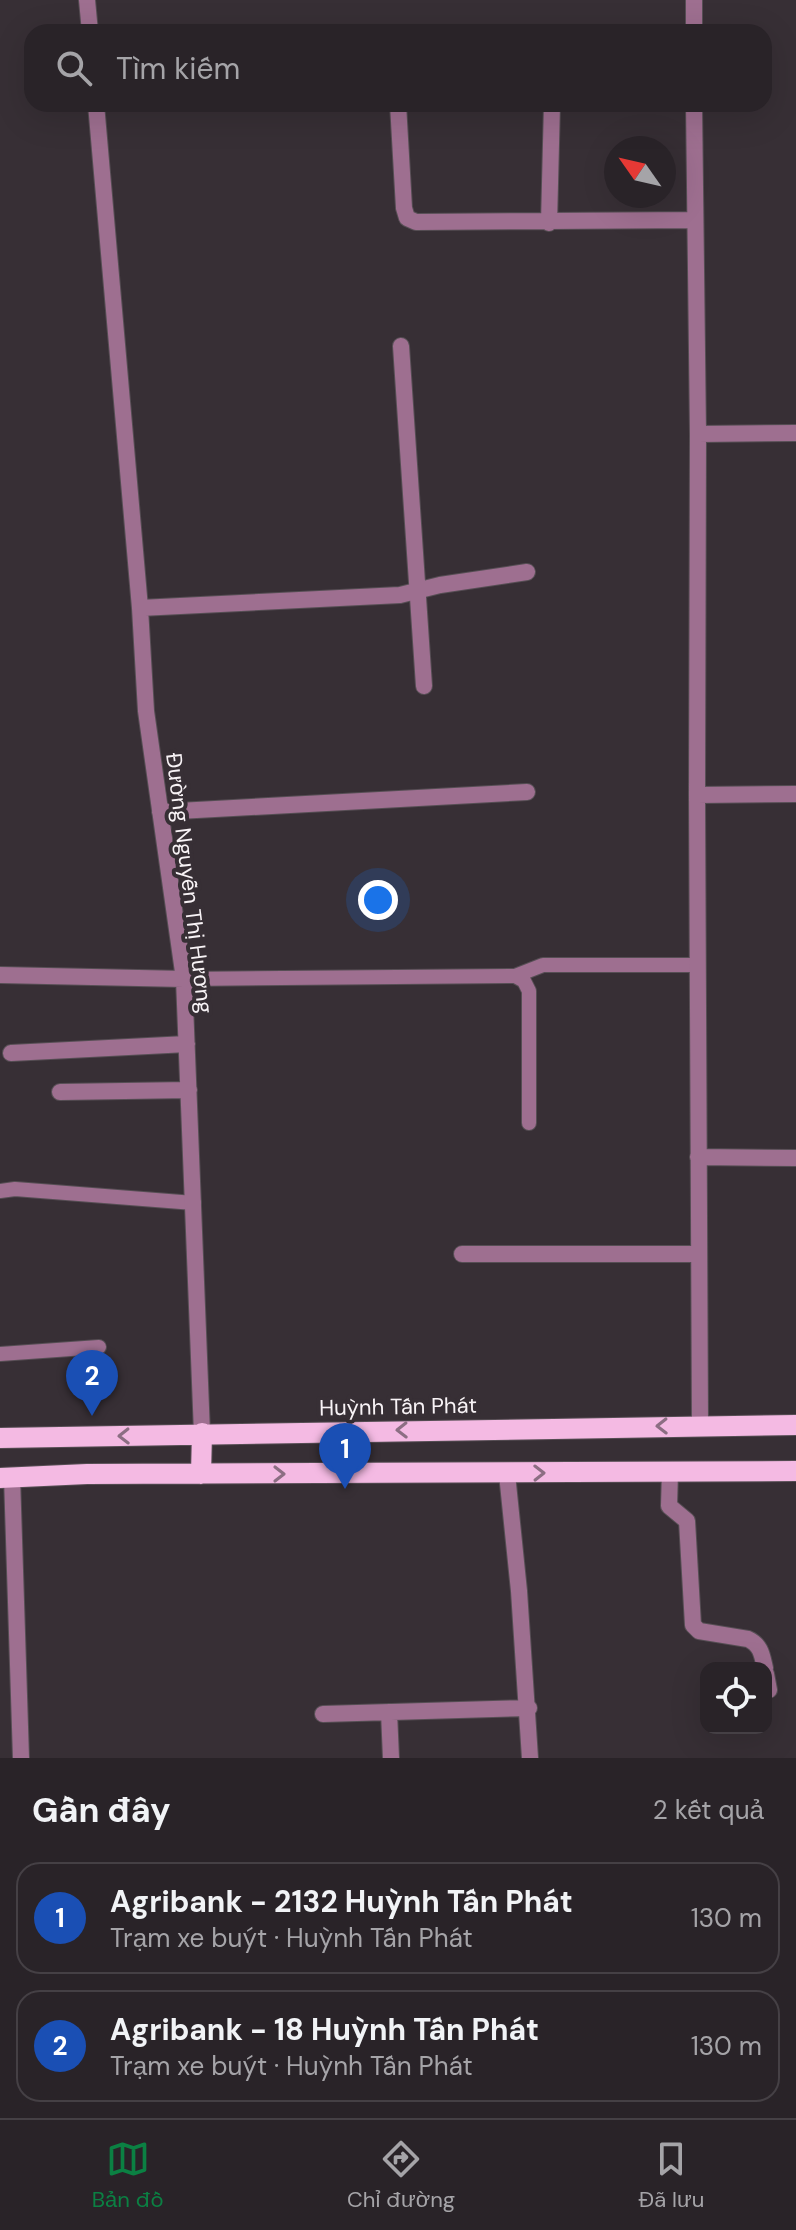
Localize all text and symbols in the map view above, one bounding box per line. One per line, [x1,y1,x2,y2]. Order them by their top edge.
search box [24,24,772,112]
icon: search [52,46,96,90]
text: Tìm kiếm [116,49,240,88]
north arrow [604,136,676,208]
street label: Đường Nguyễn Thị Hương [159,751,220,1015]
your location [358,880,398,920]
pin: 2 [66,1350,118,1416]
street label: Huỳnh Tấn Phát [319,1391,477,1422]
one-way arrow [655,1417,668,1435]
one-way arrow [395,1421,408,1439]
pin: 1 [319,1423,371,1489]
one-way arrow [117,1428,130,1445]
one-way arrow [533,1464,546,1482]
one-way arrow [273,1465,286,1483]
map controls [700,1662,772,1734]
button: locate [700,1662,772,1734]
text: Gần đây [32,1788,170,1833]
text: 2 kết quả [653,1793,764,1827]
text: Agribank - 2132 Huỳnh Tấn Phát [110,1882,573,1921]
text: 1 [55,1901,65,1935]
text: 130 m [691,1901,762,1935]
text: Trạm xe buýt · Huỳnh Tấn Phát [110,1921,473,1955]
text: Agribank - 18 Huỳnh Tấn Phát [110,2010,539,2049]
text: 2 [52,2029,68,2063]
text: 130 m [691,2029,762,2063]
text: Trạm xe buýt · Huỳnh Tấn Phát [110,2049,473,2083]
tab: Bản đồ [92,2137,164,2214]
tab: Chỉ đường [347,2137,455,2214]
tab: Đã lưu [639,2137,704,2214]

